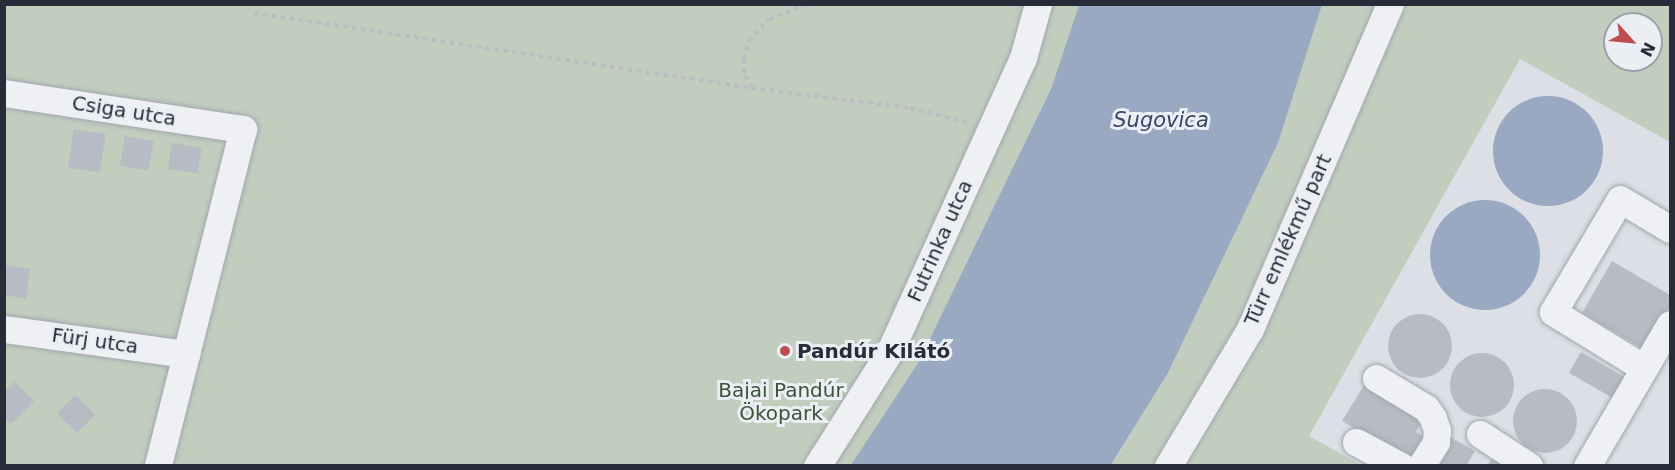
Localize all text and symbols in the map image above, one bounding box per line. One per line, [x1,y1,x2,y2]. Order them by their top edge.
north arrow [1603,12,1663,72]
text: N [1636,39,1659,60]
street label: Csiga utca [70,91,178,131]
water label: Sugovica [1113,107,1209,133]
street label: Türr emlékmű part [1239,150,1337,330]
street label: Futrinka utca [902,176,978,306]
street label: Fürj utca [50,323,140,359]
place label: Pandúr Kilátó [797,339,950,363]
marker: Pandúr Kilátó [778,344,792,358]
park label: Bajai Pandúr Ökopark [718,379,844,426]

